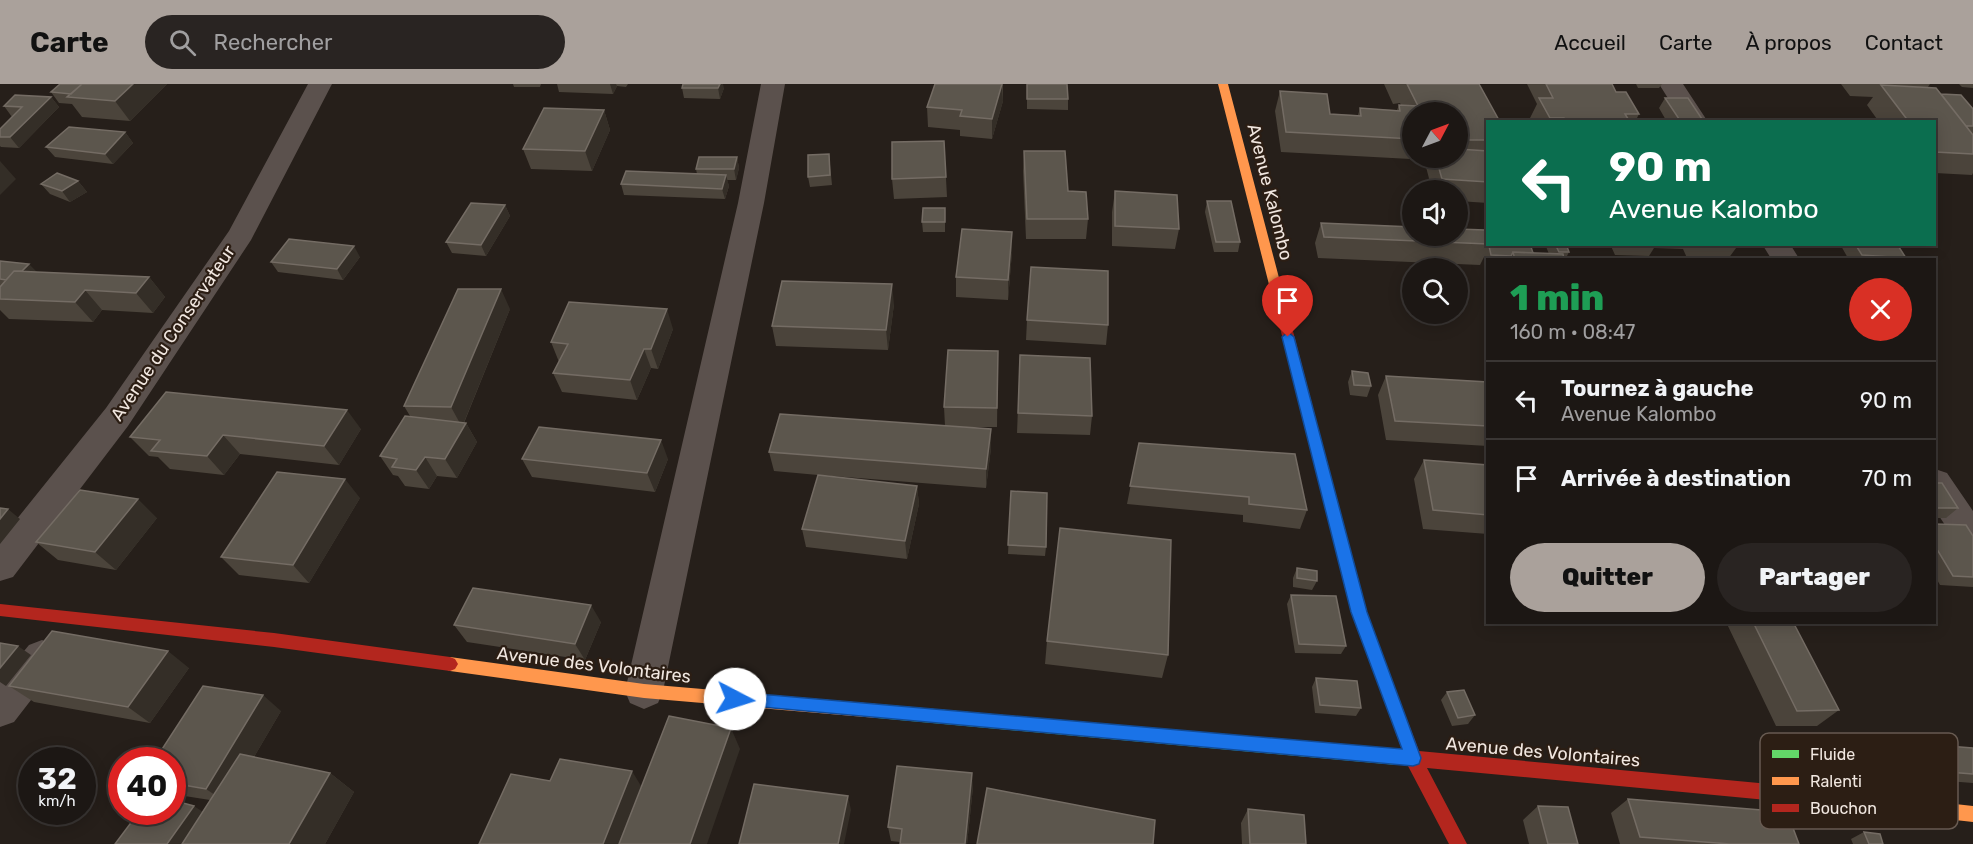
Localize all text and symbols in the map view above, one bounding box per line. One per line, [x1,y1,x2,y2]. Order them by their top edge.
search box [145,15,565,69]
text: Carte [30,26,109,59]
icon: search [166,26,199,59]
text: Rechercher [214,29,332,56]
text: Accueil [1554,30,1626,55]
text: Carte [1659,30,1712,55]
text: À propos [1745,30,1832,55]
text: Contact [1865,30,1943,55]
north arrow [1402,102,1468,168]
map controls [1402,102,1468,324]
street label: Avenue Kalombo [1242,121,1298,263]
text: 90 m [1609,142,1712,192]
icon: left [1510,144,1588,222]
button: sound [1402,180,1468,246]
text: Avenue Kalombo [1609,193,1819,225]
street label: Avenue du Conservateur [106,241,240,425]
button: search [1402,258,1468,324]
pin [1262,275,1313,337]
text: 1 min [1510,276,1604,319]
button: close [1849,278,1912,341]
icon: arrive [1271,284,1304,317]
text: 160 m · 08:47 [1510,320,1635,344]
text: Tournez à gauche [1561,375,1754,402]
icon: left [1510,384,1543,417]
text: 90 m [1860,387,1912,414]
text: Avenue Kalombo [1561,402,1716,426]
icon: arrive [1510,462,1543,495]
text: Arrivée à destination [1561,465,1791,492]
text: 70 m [1862,465,1912,492]
button: Quitter [1510,543,1705,612]
button: Partager [1717,543,1912,612]
street label: Avenue des Volontaires [496,642,692,688]
position arrow [703,667,767,731]
street label: Avenue des Volontaires [1445,733,1641,771]
legend [1760,733,1958,829]
text: Fluide [1810,745,1855,764]
speed limit sign: 40 [108,747,186,825]
text: 32 [37,761,77,797]
text: Ralenti [1810,772,1862,791]
text: km/h [38,792,76,810]
text: Bouchon [1810,799,1877,818]

